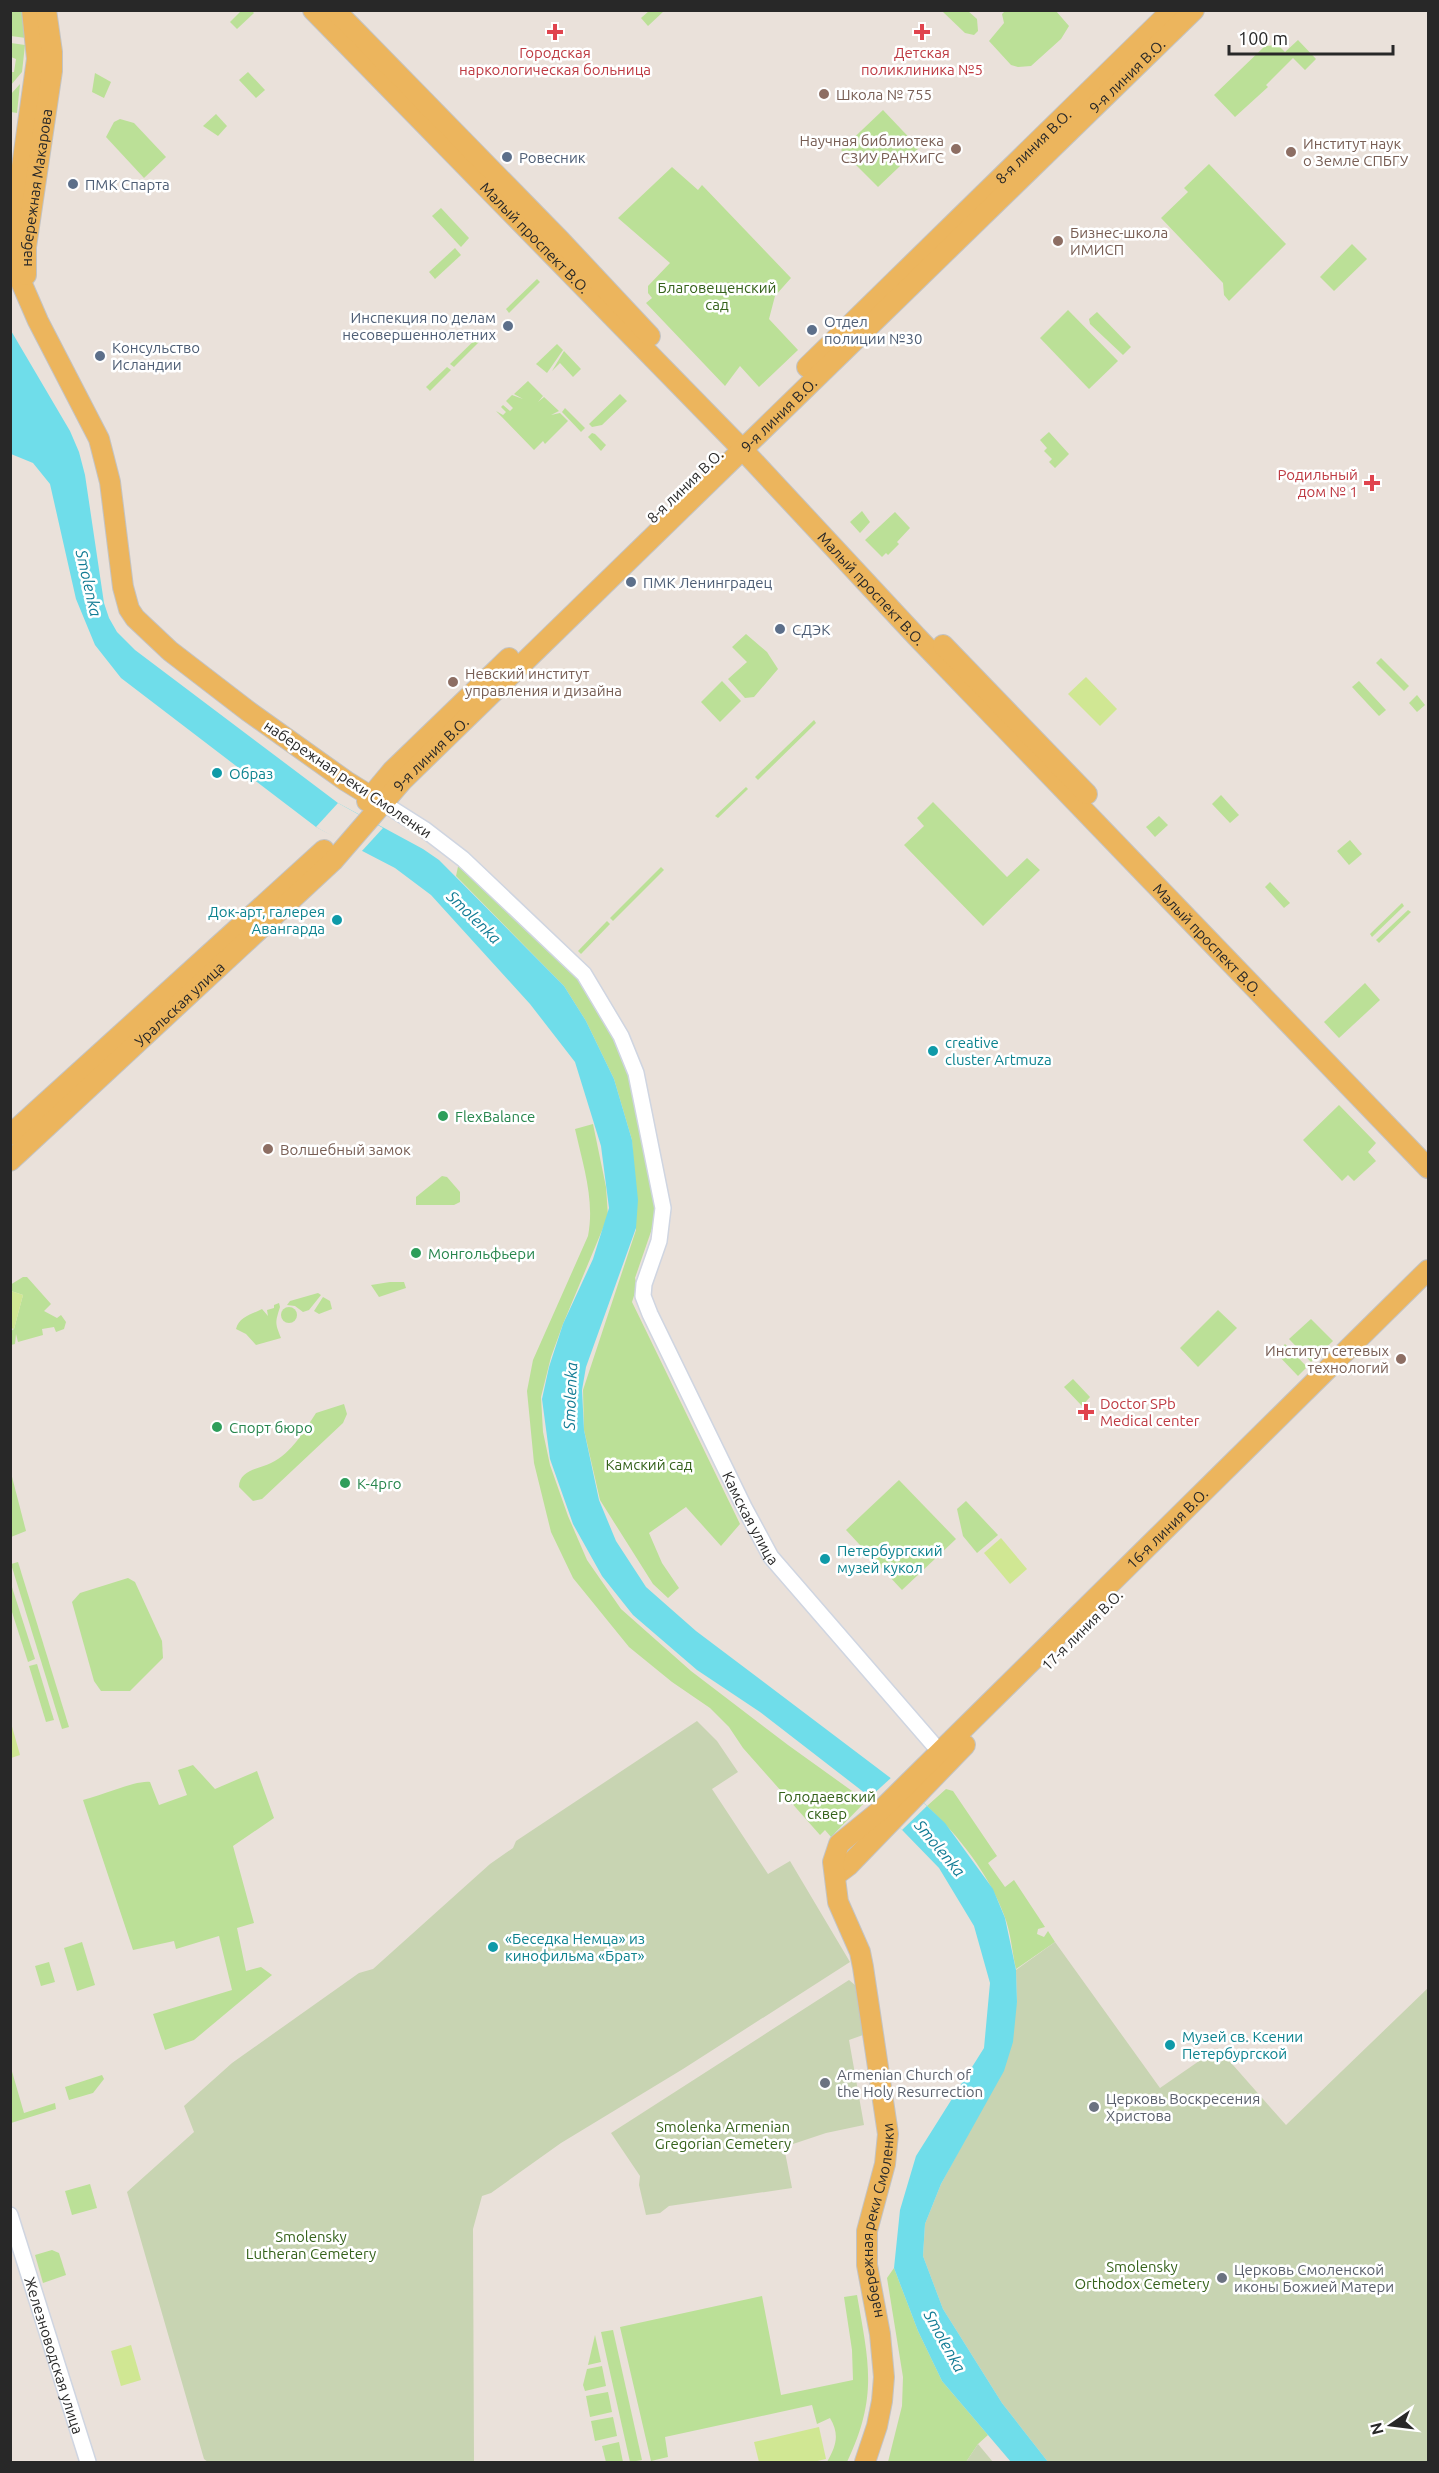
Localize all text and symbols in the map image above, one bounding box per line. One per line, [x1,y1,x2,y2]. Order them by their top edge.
scale bar [1229,18,1392,56]
marker: Городская наркологическая больница [546,23,564,41]
marker: Детская поликлиника №5 [913,23,931,41]
text: 100 m [1238,28,1288,48]
street label: 9-я линия В.О. [1085,35,1168,116]
place label: Городская наркологическая больница [459,44,651,78]
place label: Детская поликлиника №5 [861,44,983,78]
place label: Школа № 755 [836,86,932,103]
marker: Школа № 755 [817,87,831,101]
street label: 8-я линия В.О. [992,105,1074,187]
street label: набережная Макарова [17,108,55,267]
place label: Научная библиотека СЗИУ РАНХиГС [800,132,944,166]
place label: Институт наук о Земле СПБГУ [1303,135,1409,169]
marker: Научная библиотека СЗИУ РАНХиГС [949,142,963,156]
marker: Институт наук о Земле СПБГУ [1284,145,1298,159]
place label: Ровесник [519,149,586,166]
marker: Ровесник [500,150,514,164]
place label: ПМК Спарта [85,176,170,193]
marker: ПМК Спарта [66,177,80,191]
street label: Малый проспект В.О. [477,178,593,297]
place label: Бизнес-школа ИМИСП [1070,224,1168,258]
marker: Бизнес-школа ИМИСП [1051,234,1065,248]
park label: Благовещенский сад [658,279,776,313]
place label: Инспекция по делам несовершеннолетних [342,309,496,343]
place label: Отдел полиции №30 [824,313,922,347]
marker: Инспекция по делам несовершеннолетних [501,319,515,333]
marker: Отдел полиции №30 [805,323,819,337]
place label: Консульство Исландии [112,339,200,373]
marker: Консульство Исландии [93,349,107,363]
street label: 9-я линия В.О. [737,374,820,455]
street label: 8-я линия В.О. [644,446,726,526]
place label: Родильный дом № 1 [1277,466,1358,500]
marker: Родильный дом № 1 [1363,474,1381,492]
street label: Малый проспект В.О. [815,528,928,648]
water label: Smolenka [72,547,105,618]
place label: ПМК Ленинградец [643,574,773,591]
marker: ПМК Ленинградец [624,575,638,589]
place label: СДЭК [792,621,830,638]
marker: СДЭК [773,622,787,636]
place label: Невский институт управления и дизайна [465,665,622,699]
marker: Невский институт управления и дизайна [446,675,460,689]
street label: 9-я линия В.О. [389,713,472,794]
street label: набережная реки Смоленки [261,717,435,841]
place label: Образ [229,765,273,782]
marker: Образ [210,766,224,780]
street label: Малый проспект В.О. [1150,880,1265,999]
water label: Smolenka [443,886,505,947]
place label: Док-арт, галерея Авангарда [208,903,325,937]
marker: Док-арт, галерея Авангарда [330,913,344,927]
street label: Уральская улица [131,958,228,1050]
place label: creative cluster Artmuza [945,1034,1052,1068]
marker: creative cluster Artmuza [926,1044,940,1058]
place label: FlexBalance [455,1108,535,1125]
marker: FlexBalance [436,1109,450,1123]
place label: Волшебный замок [280,1141,411,1158]
marker: Волшебный замок [261,1142,275,1156]
place label: Монгольфьери [428,1245,535,1262]
marker: Монгольфьери [409,1246,423,1260]
place label: Институт сетевых технологий [1265,1342,1389,1376]
marker: Институт сетевых технологий [1394,1352,1408,1366]
water label: Smolenka [560,1361,580,1431]
place label: Doctor SPb Medical center [1100,1395,1200,1429]
marker: Doctor SPb Medical center [1077,1403,1095,1421]
place label: Спорт бюро [229,1419,313,1436]
marker: Спорт бюро [210,1420,224,1434]
park label: Камский сад [605,1456,693,1473]
street label: Камская улица [719,1468,782,1568]
place label: K-4pro [357,1475,402,1492]
marker: K-4pro [338,1476,352,1490]
street label: 16-я линия В.О. [1123,1484,1211,1572]
place label: Петербургский музей кукол [837,1542,943,1576]
marker: Петербургский музей кукол [818,1552,832,1566]
street label: 17-я линия В.О. [1038,1586,1126,1674]
park label: Голодаевский сквер [778,1788,876,1822]
water label: Smolenka [911,1815,969,1880]
place label: «Беседка Немца» из кинофильма «Брат» [505,1930,645,1964]
marker: «Беседка Немца» из кинофильма «Брат» [486,1940,500,1954]
place label: Музей св. Ксении Петербургской [1182,2028,1303,2062]
marker: Музей св. Ксении Петербургской [1163,2038,1177,2052]
place label: Armenian Church of the Holy Resurrection [837,2066,983,2100]
marker: Armenian Church of the Holy Resurrection [818,2076,832,2090]
place label: Церковь Воскресения Христова [1106,2090,1260,2124]
marker: Церковь Воскресения Христова [1087,2100,1101,2114]
park label: Smolenka Armenian Gregorian Cemetery [655,2118,791,2152]
street label: набережная реки Смоленки [859,2122,897,2320]
park label: Smolensky Lutheran Cemetery [246,2228,376,2262]
park label: Smolensky Orthodox Cemetery [1074,2258,1210,2292]
place label: Церковь Смоленской иконы Божией Матери [1234,2261,1394,2295]
marker: Церковь Смоленской иконы Божией Матери [1215,2271,1229,2285]
street label: Железноводская улица [22,2275,87,2436]
water label: Smolenka [920,2306,970,2375]
north arrow [1361,2395,1421,2455]
text: N [1366,2421,1387,2437]

